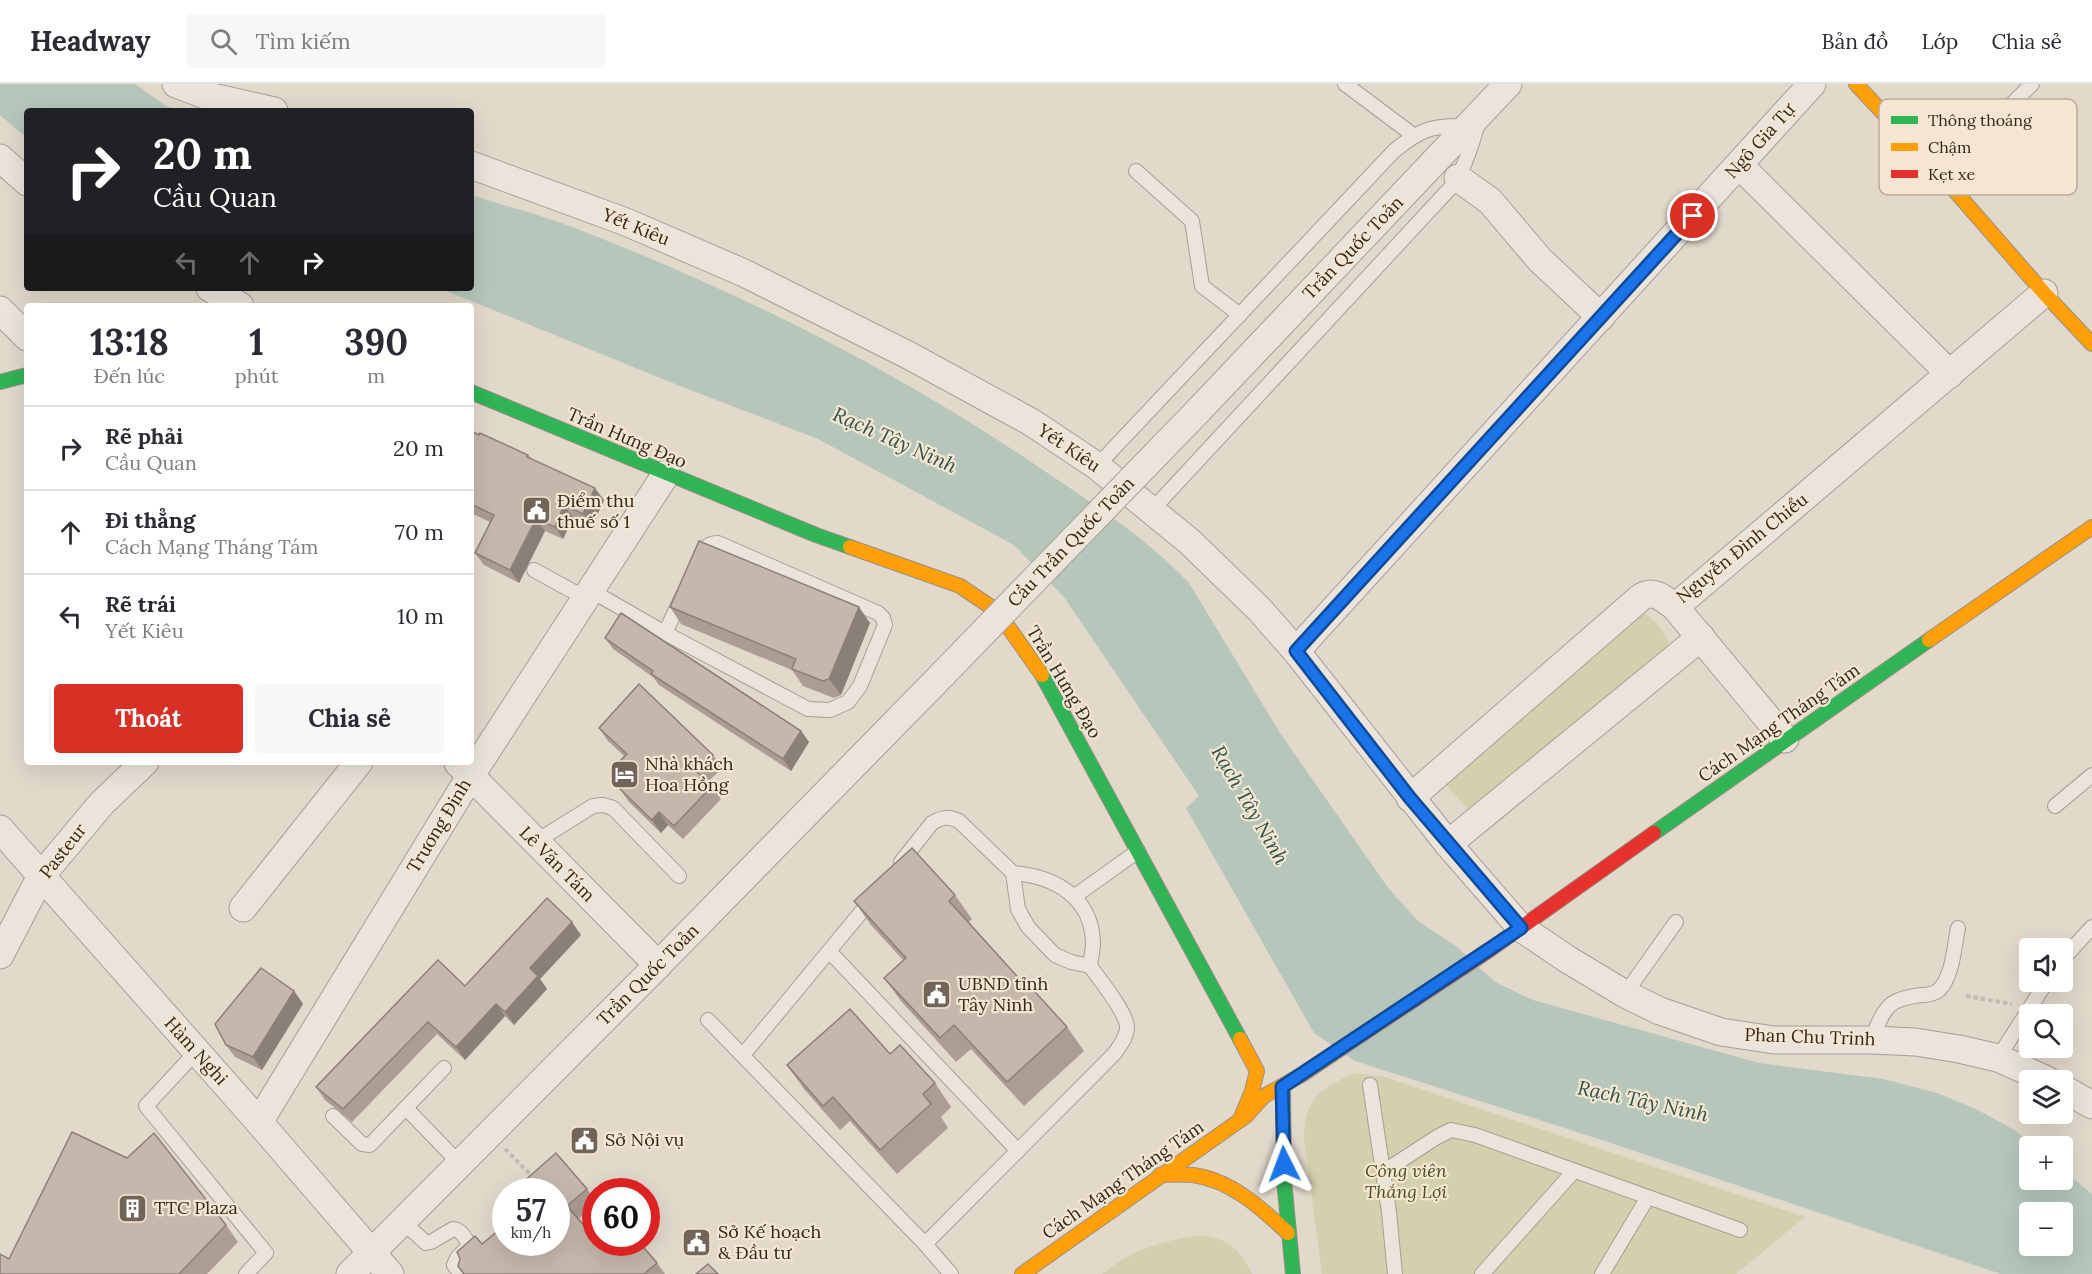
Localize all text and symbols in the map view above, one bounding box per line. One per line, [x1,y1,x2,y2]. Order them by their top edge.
search box [186,14,606,68]
text: Headway [30,23,150,59]
icon: search [207,25,240,58]
text: Tìm kiếm [255,27,351,55]
text: Bản đồ [1821,28,1888,55]
text: Lớp [1921,28,1958,55]
text: Chia sẻ [1991,28,2062,55]
street label: Ngô Gia Tự [1720,97,1800,183]
legend [1879,99,2077,195]
text: Thông thoáng [1928,110,2033,130]
text: 20 m [153,127,252,181]
icon: right [54,132,132,210]
text: Chậm [1928,137,1971,157]
text: Kẹt xe [1928,164,1975,184]
text: Cầu Quan [153,180,277,214]
pin [1667,190,1718,241]
street label: Trần Quốc Toản [1297,191,1408,304]
icon: arrive [1676,199,1709,232]
street label: Yết Kiêu [598,202,674,251]
icon: left [170,246,203,279]
icon: ahead [233,246,266,279]
icon: right [296,246,329,279]
text: 13:18 [90,319,169,365]
text: 1 [249,319,264,365]
text: 390 [344,319,408,365]
text: Đến lúc [94,363,165,388]
text: phút [235,363,278,388]
text: m [367,363,385,388]
water label: Rạch Tây Ninh [829,401,962,478]
street label: Trần Hưng Đạo [564,402,690,473]
street label: Yết Kiêu [1033,418,1105,477]
text: Rẽ phải [105,422,183,450]
icon: right [54,432,87,465]
text: 20 m [393,434,444,462]
text: Cầu Quan [105,450,197,475]
street label: Cầu Trần Quốc Toản [1002,472,1139,612]
street label: Nguyễn Đình Chiểu [1671,487,1812,608]
place label: Điểm thu thuế số 1 [557,489,635,533]
public building icon: Điểm thu thuế số 1 [520,495,552,527]
text: Đi thẳng [105,506,195,534]
icon: ahead [54,516,87,549]
text: 70 m [395,518,444,546]
text: Cách Mạng Tháng Tám [105,534,318,559]
text: Rẽ trái [105,590,176,618]
icon: left [54,600,87,633]
text: 10 m [397,602,444,630]
text: Yết Kiêu [105,618,184,643]
street label: Trần Hưng Đạo [1022,621,1107,742]
street label: Cách Mạng Tháng Tám [1693,658,1864,787]
button: Thoát [54,684,243,753]
button: Chia sẻ [255,684,444,753]
water label: Rạch Tây Ninh [1206,741,1295,869]
place label: Nhà khách Hoa Hồng [645,752,734,796]
hotel icon: Nhà khách Hoa Hồng [608,758,640,790]
street label: Trương Định [401,774,476,877]
street label: Pasteur [34,818,91,883]
street label: Lê Văn Tám [515,821,600,906]
street label: Trần Quốc Toản [592,919,704,1031]
map controls [2019,938,2073,1256]
button: sound [2019,938,2073,992]
place label: UBND tỉnh Tây Ninh [958,972,1048,1016]
public building icon: UBND tỉnh Tây Ninh [921,978,953,1010]
button: search [2019,1004,2073,1058]
street label: Hàm Nghi [160,1012,233,1090]
street label: Phan Chu Trinh [1744,1023,1876,1050]
button: layers [2019,1070,2073,1124]
water label: Rạch Tây Ninh [1575,1074,1711,1127]
street label: Cách Mạng Tháng Tám [1037,1115,1208,1244]
public building icon: Sở Nội vụ [568,1124,600,1156]
place label: Sở Nội vụ [605,1128,685,1151]
position arrow [1252,1132,1316,1196]
button: + [2019,1136,2073,1190]
park label: Công viên Thắng Lợi [1365,1159,1447,1203]
speed limit sign: 60 [582,1178,660,1256]
text: 57 [516,1191,546,1229]
building icon: TTC Plaza [117,1192,149,1224]
place label: TTC Plaza [154,1196,238,1219]
button: − [2019,1202,2073,1256]
place label: Sở Kế hoạch & Đầu tư [718,1220,821,1264]
text: km/h [511,1223,551,1242]
public building icon: Sở Kế hoạch & Đầu tư [681,1226,713,1258]

